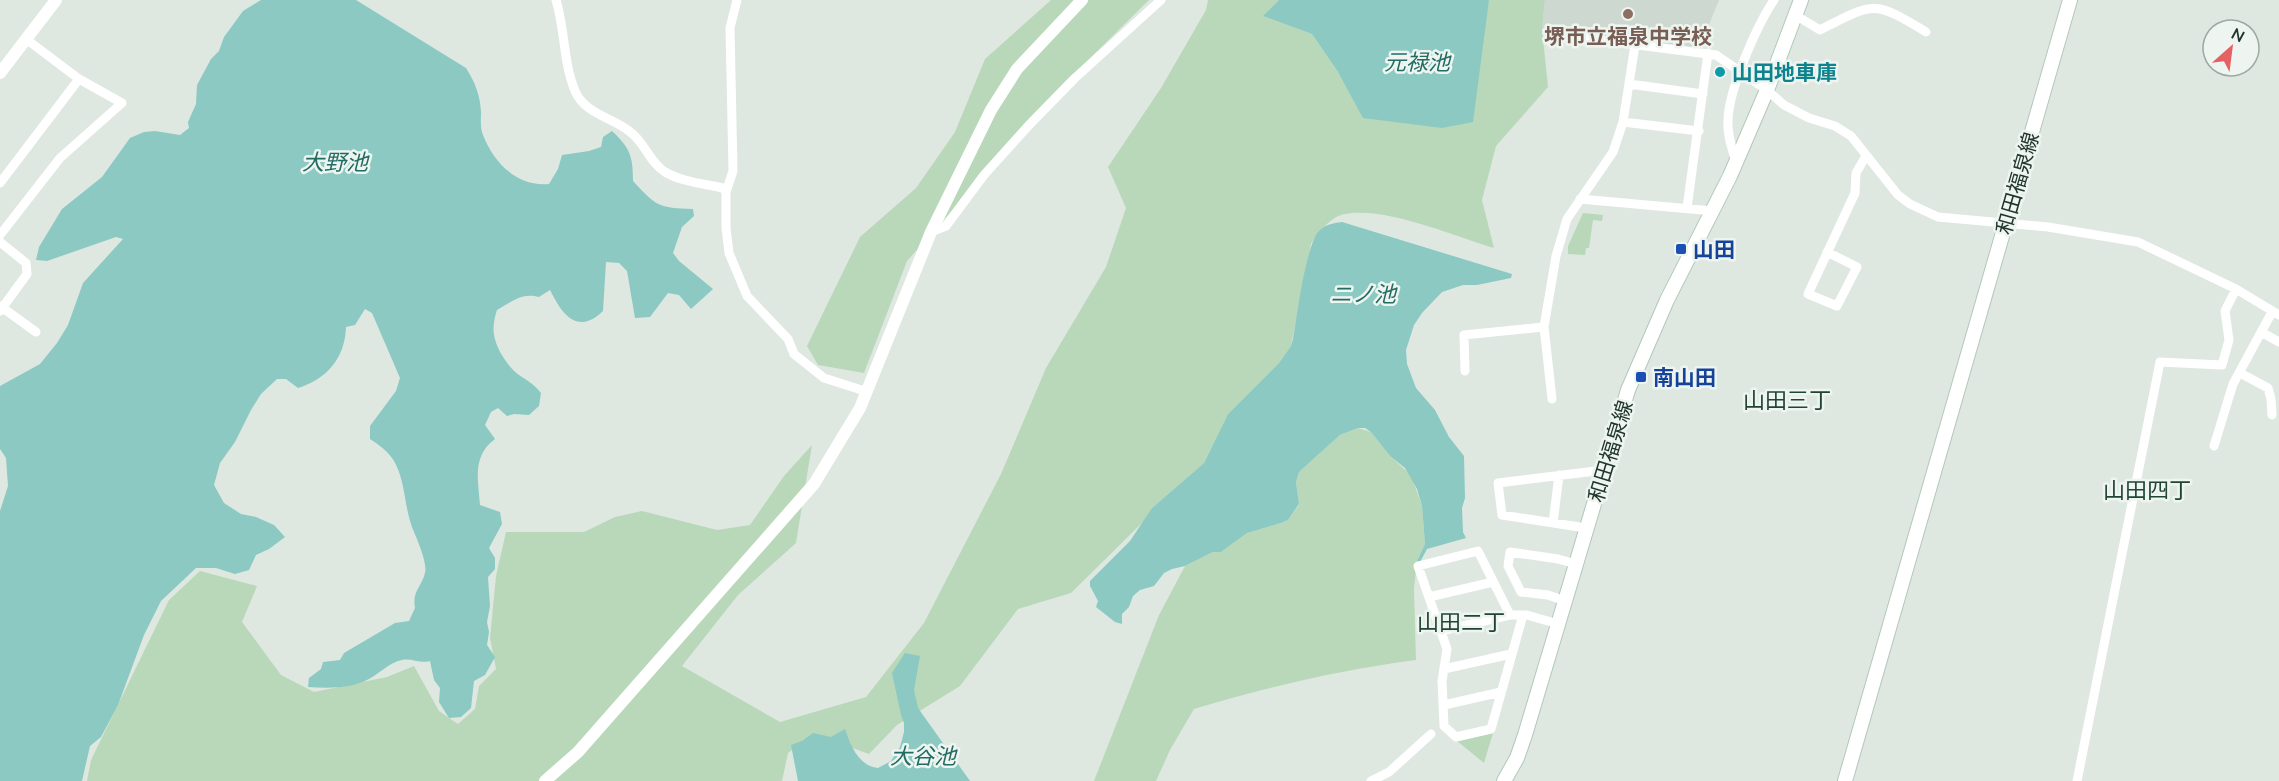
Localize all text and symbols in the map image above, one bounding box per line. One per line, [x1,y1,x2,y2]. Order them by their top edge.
marker: 堺市立福泉中学校 [1621,7,1635,21]
north arrow [2201,18,2261,78]
place label: 堺市立福泉中学校 [1544,23,1712,49]
text: N [2228,23,2248,46]
water label: 元禄池 [1384,48,1452,76]
place label: 山田地車庫 [1732,59,1837,85]
marker: 山田地車庫 [1713,65,1727,79]
street label: 和田福泉線 [1990,129,2044,237]
water label: 大野池 [302,148,370,176]
place label: 山田 [1693,236,1735,262]
marker: 山田 [1674,242,1688,256]
water label: ニノ池 [1330,280,1398,308]
place label: 南山田 [1653,364,1716,390]
marker: 南山田 [1634,370,1648,384]
district label: 山田三丁 [1743,386,1831,414]
street label: 和田福泉線 [1582,397,1638,505]
district label: 山田四丁 [2103,476,2191,504]
district label: 山田二丁 [1417,608,1505,636]
water label: 大谷池 [890,742,958,770]

